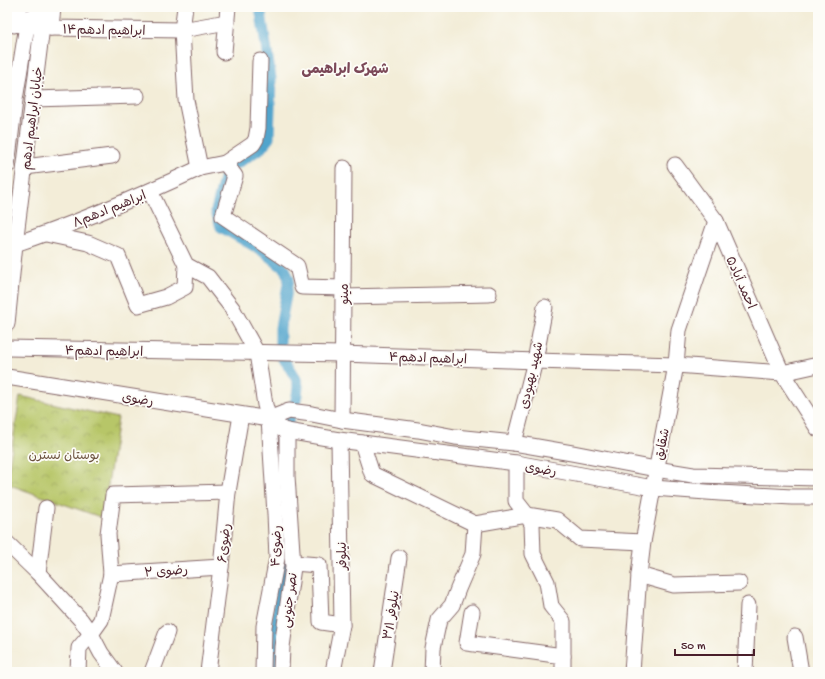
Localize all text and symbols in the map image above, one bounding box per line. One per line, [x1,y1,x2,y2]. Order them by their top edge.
street label: ابراهیم ادهم۱۴ [62,23,146,41]
district label: شهرک ابراهیمی [302,62,388,79]
street label: خیابان ابراهیم ادهم [20,66,48,171]
street label: ابراهیم ادهم۸ [71,189,149,233]
street label: احمد آباد۵ [721,254,759,312]
street label: مینو [338,283,353,306]
street label: شهید بهبودی [517,340,547,411]
street label: ابراهیم ادهم۴ [65,344,143,362]
street label: ابراهیم ادهم۴ [388,351,467,369]
street label: رضوی [121,391,155,410]
street label: شقایق [653,427,674,462]
park label: بوستان نسترن [29,449,99,464]
street label: رضوی [524,460,558,481]
street label: رضوی۶ [215,523,235,564]
street label: رضوی۴ [269,525,286,567]
street label: نیلوفر [336,542,351,571]
street label: رضوی ۲ [144,563,189,581]
street label: نصر جنوبی [279,572,302,629]
street label: نیلوفر ۳/۱ [381,590,404,641]
scale bar [675,631,754,657]
text: 50 m [681,640,706,654]

